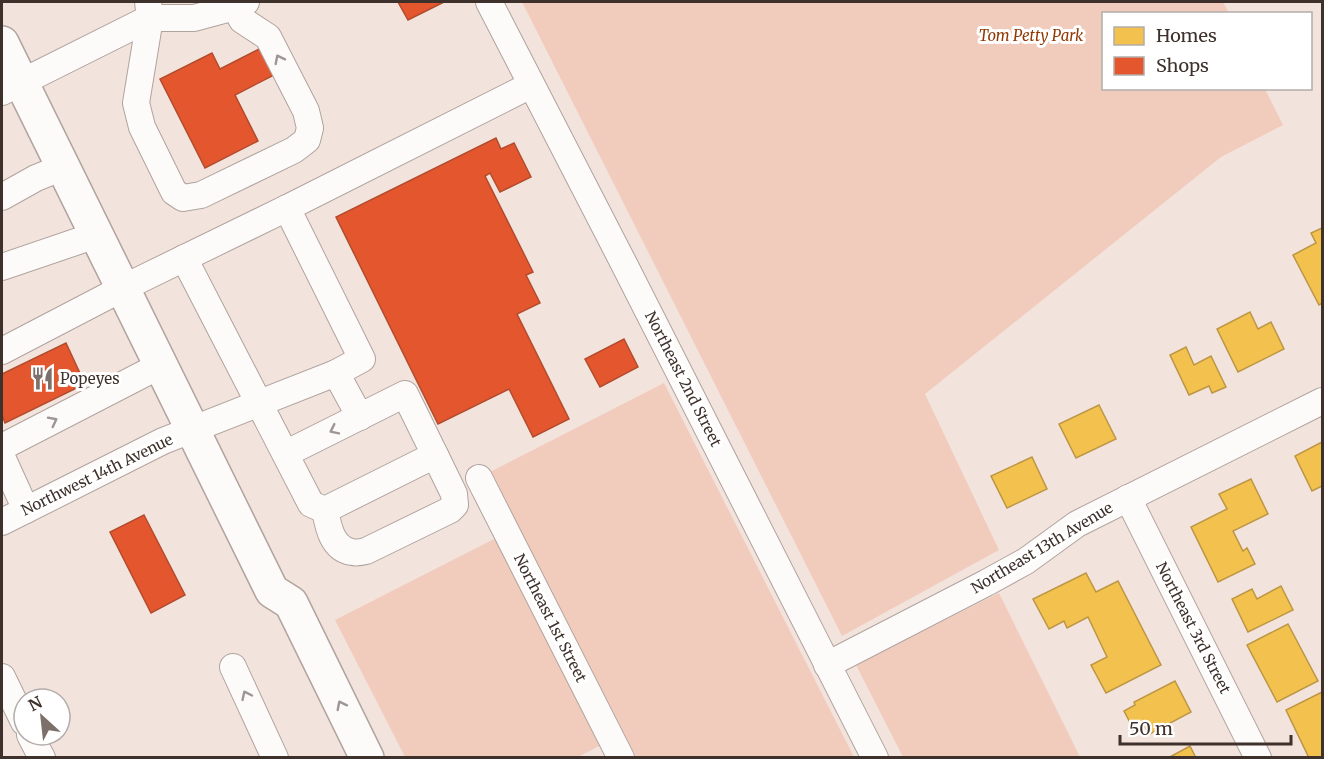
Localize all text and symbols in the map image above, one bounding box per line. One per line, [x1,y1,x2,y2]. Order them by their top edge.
legend [1102,12,1312,90]
text: Homes [1156,24,1217,47]
park label: Tom Petty Park [979,26,1084,45]
one-way arrow [275,54,286,65]
text: Shops [1156,54,1209,77]
street label: Northeast 2nd Street [641,308,726,450]
restaurant icon: Popeyes [29,366,55,392]
place label: Popeyes [60,369,120,388]
one-way arrow [47,416,58,428]
one-way arrow [329,423,340,434]
street label: Northwest 14th Avenue [18,429,176,520]
street label: Northeast 13th Avenue [967,498,1116,597]
street label: Northeast 1st Street [510,550,591,685]
street label: Northeast 3rd Street [1152,559,1235,697]
north arrow [12,687,72,747]
one-way arrow [242,690,254,701]
text: N [25,692,46,715]
one-way arrow [337,701,349,712]
scale bar [1120,708,1291,746]
text: 50 m [1129,717,1173,740]

